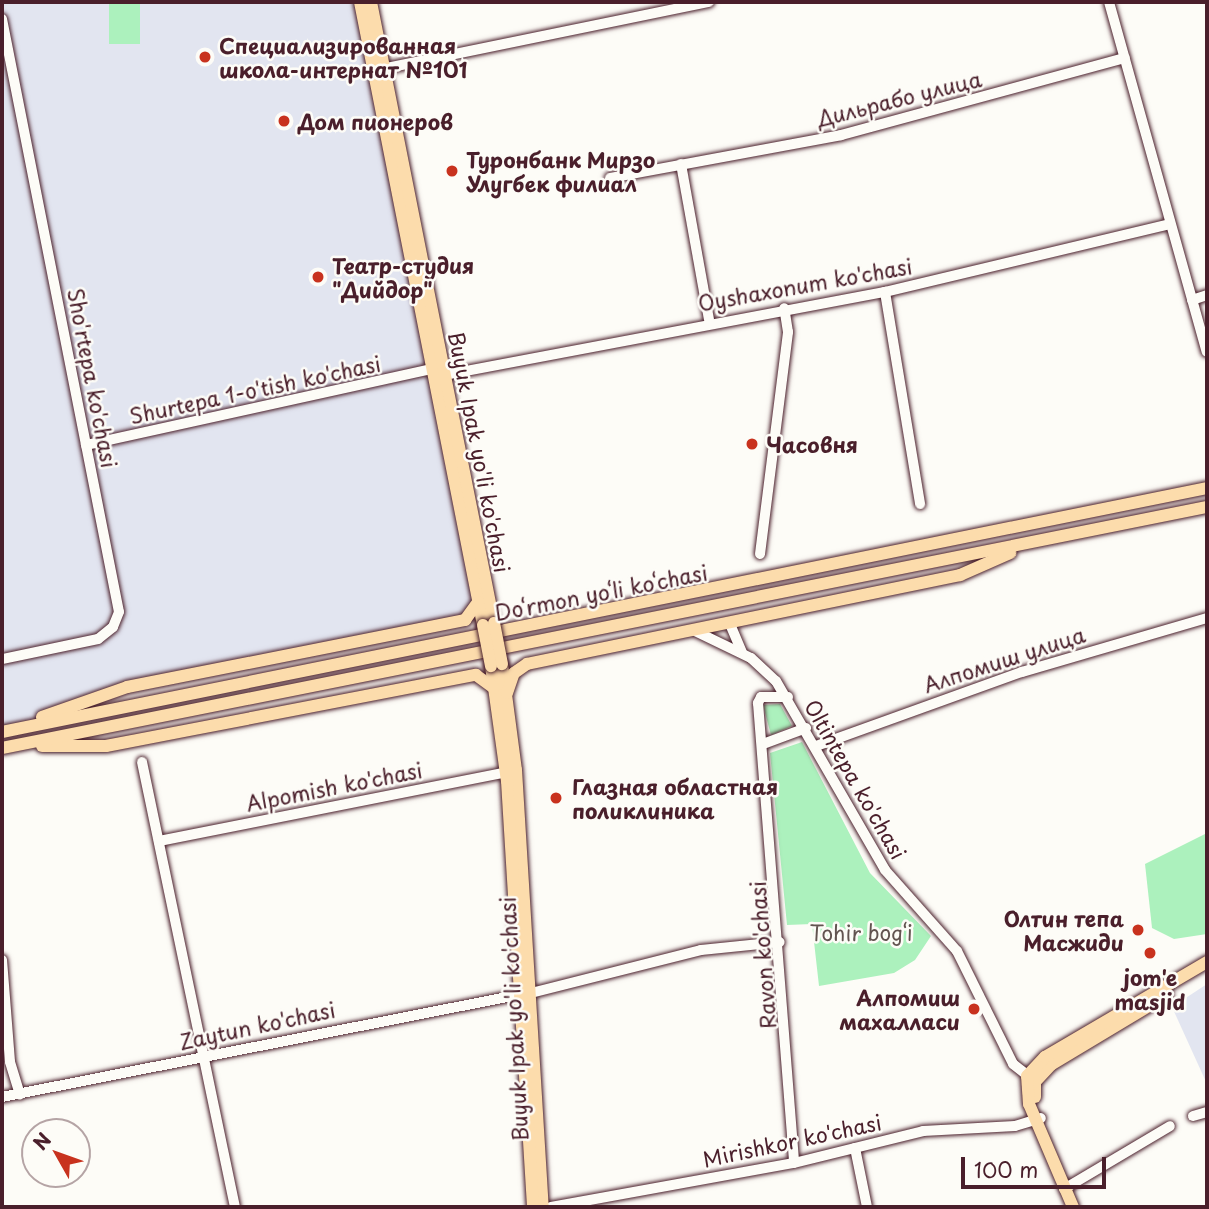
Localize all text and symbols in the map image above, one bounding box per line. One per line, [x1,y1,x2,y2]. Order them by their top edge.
place label: Специализированная школа-интернат №101 [219,32,467,82]
marker: Специализированная школа-интернат №101 [197,49,213,65]
street label: Дильрабо улица [814,65,984,131]
place label: Дом пионеров [298,108,454,134]
marker: Дом пионеров [276,113,292,129]
place label: Туронбанк Мирзо Улугбек филиал [466,146,657,196]
marker: Туронбанк Мирзо Улугбек филиал [444,163,460,179]
place label: Театр-студия "Дийдор" [332,252,474,302]
street label: Oyshaxonum ko'chasi [697,253,913,315]
marker: Театр-студия "Дийдор" [310,269,326,285]
street label: Sho'rtepa ko'chasi [63,286,123,470]
street label: Buyuk Ipak yo'li ko'chasi [444,328,516,576]
street label: Shurtepa 1-o'tish ko'chasi [127,350,383,428]
place label: Часовня [766,431,858,457]
marker: Часовня [744,436,760,452]
street label: Do‘rmon yo‘li ko‘chasi [492,559,710,625]
street label: Алпомиш улица [920,621,1088,697]
street label: Oltintepa ko'chasi [800,695,912,863]
street label: Alpomish ko'chasi [244,757,424,815]
place label: Глазная областная поликлиника [572,773,779,823]
marker: Глазная областная поликлиника [546,788,566,808]
street label: Ravon ko'chasi [744,881,780,1029]
street label: Buyuk Ipak yo'li ko'chasi [494,895,532,1143]
place label: Олтин тепа Масжиди [1003,905,1124,955]
park label: Tohir bog‘i [809,919,913,945]
marker: Олтин тепа Масжиди [1130,922,1146,938]
marker: jom'e masjid [1142,945,1158,961]
place label: jom'e masjid [1115,964,1185,1014]
place label: Алпомиш махалласи [839,984,960,1034]
street label: Zaytun ko'chasi [177,996,337,1054]
marker: Алпомиш махалласи [966,1001,982,1017]
street label: Mirishkor ko'chasi [700,1109,884,1171]
north arrow [21,1118,91,1188]
text: N [26,1126,57,1156]
scale bar [964,1142,1109,1186]
text: 100 m [974,1153,1038,1185]

